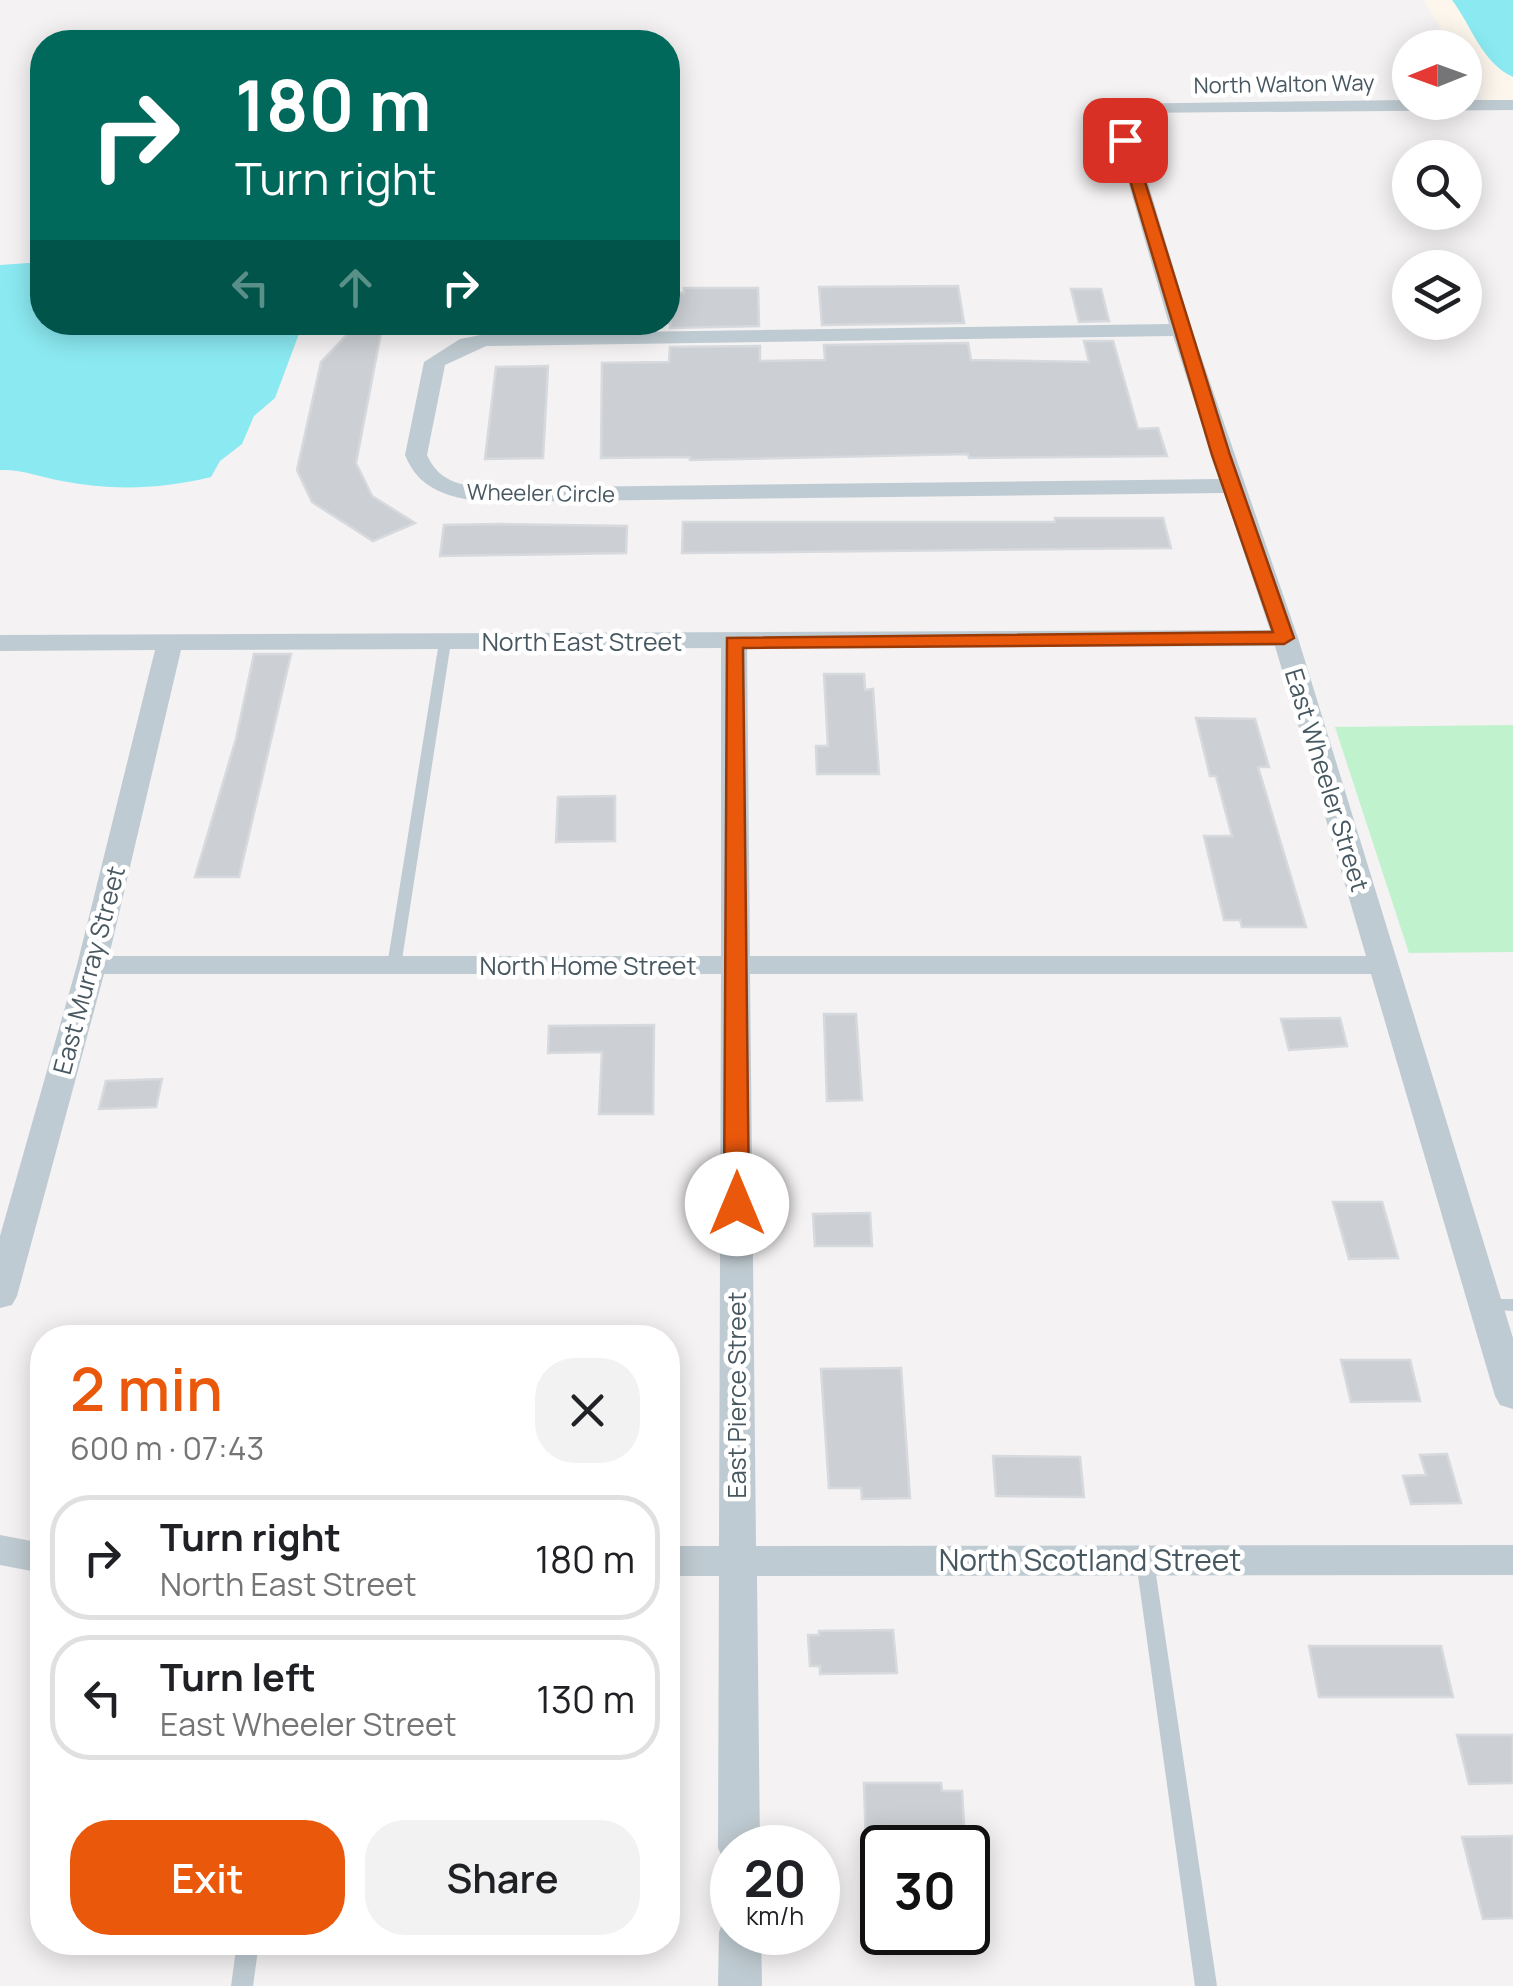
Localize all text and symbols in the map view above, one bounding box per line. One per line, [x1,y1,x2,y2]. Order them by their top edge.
north arrow [1392,30,1482,120]
map controls [1392,30,1482,340]
text: 180 m [235,56,432,152]
street label: North Walton Way [1193,67,1375,101]
icon: right [70,70,200,200]
pin [1083,98,1168,183]
icon: arrive [1098,113,1153,168]
button: search [1392,140,1482,230]
text: Turn right [235,147,436,209]
button: layers [1392,250,1482,340]
icon: left [223,260,278,315]
icon: ahead [328,260,383,315]
icon: right [433,260,488,315]
street label: Wheeler Circle [467,477,615,509]
street label: North East Street [482,624,682,659]
street label: East Wheeler Street [1277,664,1378,896]
street label: East Murray Street [44,862,133,1078]
street label: North Home Street [480,948,696,983]
position arrow [685,1152,789,1256]
street label: East Pierce Street [719,1291,754,1499]
text: 2 min [70,1347,223,1429]
button: close [535,1358,640,1463]
text: 600 m · 07:43 [70,1426,264,1470]
text: Turn right [160,1510,341,1562]
icon: right [75,1530,130,1585]
text: 180 m [535,1532,635,1584]
street label: North Scotland Street [939,1539,1241,1580]
text: North East Street [160,1562,417,1606]
text: Turn left [160,1650,316,1702]
icon: left [75,1670,130,1725]
text: 130 m [536,1672,635,1724]
text: East Wheeler Street [160,1702,456,1746]
button: Exit [70,1820,345,1935]
button: Share [365,1820,640,1935]
speed limit sign: 30 [860,1825,990,1955]
text: 20 [744,1844,806,1912]
text: km/h [746,1898,804,1933]

